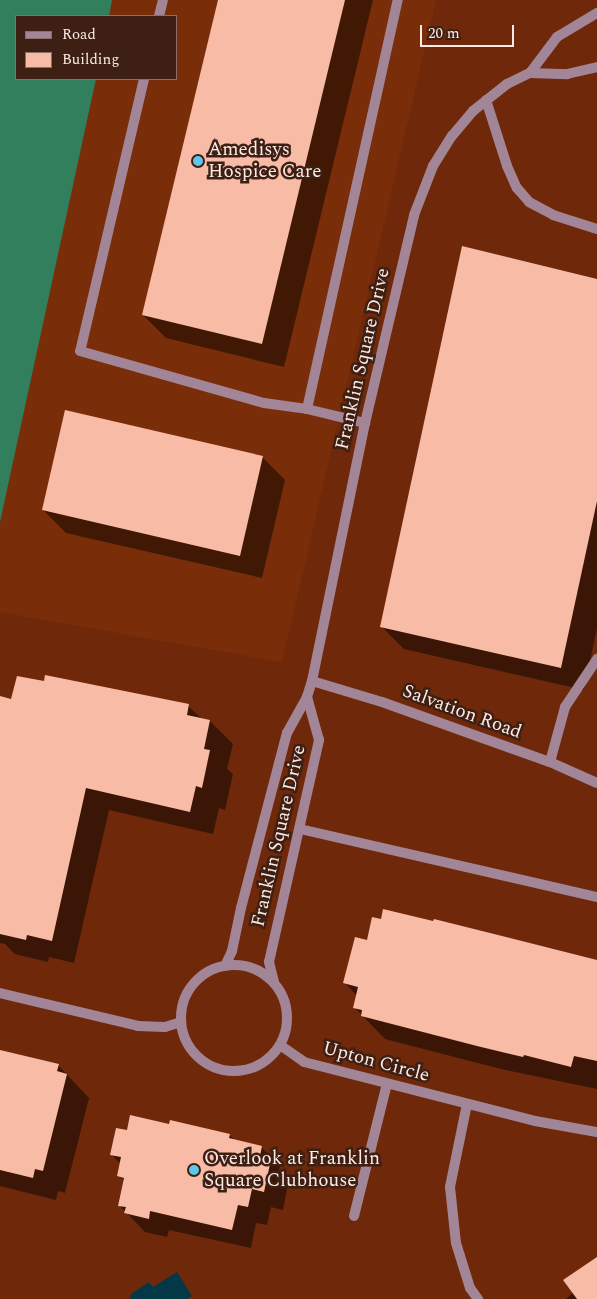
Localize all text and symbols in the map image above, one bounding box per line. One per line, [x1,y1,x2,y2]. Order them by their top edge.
legend [15,15,178,80]
scale bar [422,15,516,47]
text: 20 m [428,22,460,45]
text: Road [62,23,96,46]
text: Building [62,48,119,71]
place label: Amedisys Hospice Care [208,139,321,183]
marker: Amedisys Hospice Care [192,155,204,167]
street label: Franklin Square Drive [331,266,395,452]
street label: Salvation Road [399,680,525,744]
street label: Franklin Square Drive [247,743,311,929]
street label: Upton Circle [320,1037,432,1087]
place label: Overlook at Franklin Square Clubhouse [204,1148,380,1192]
marker: Overlook at Franklin Square Clubhouse [188,1164,200,1176]

